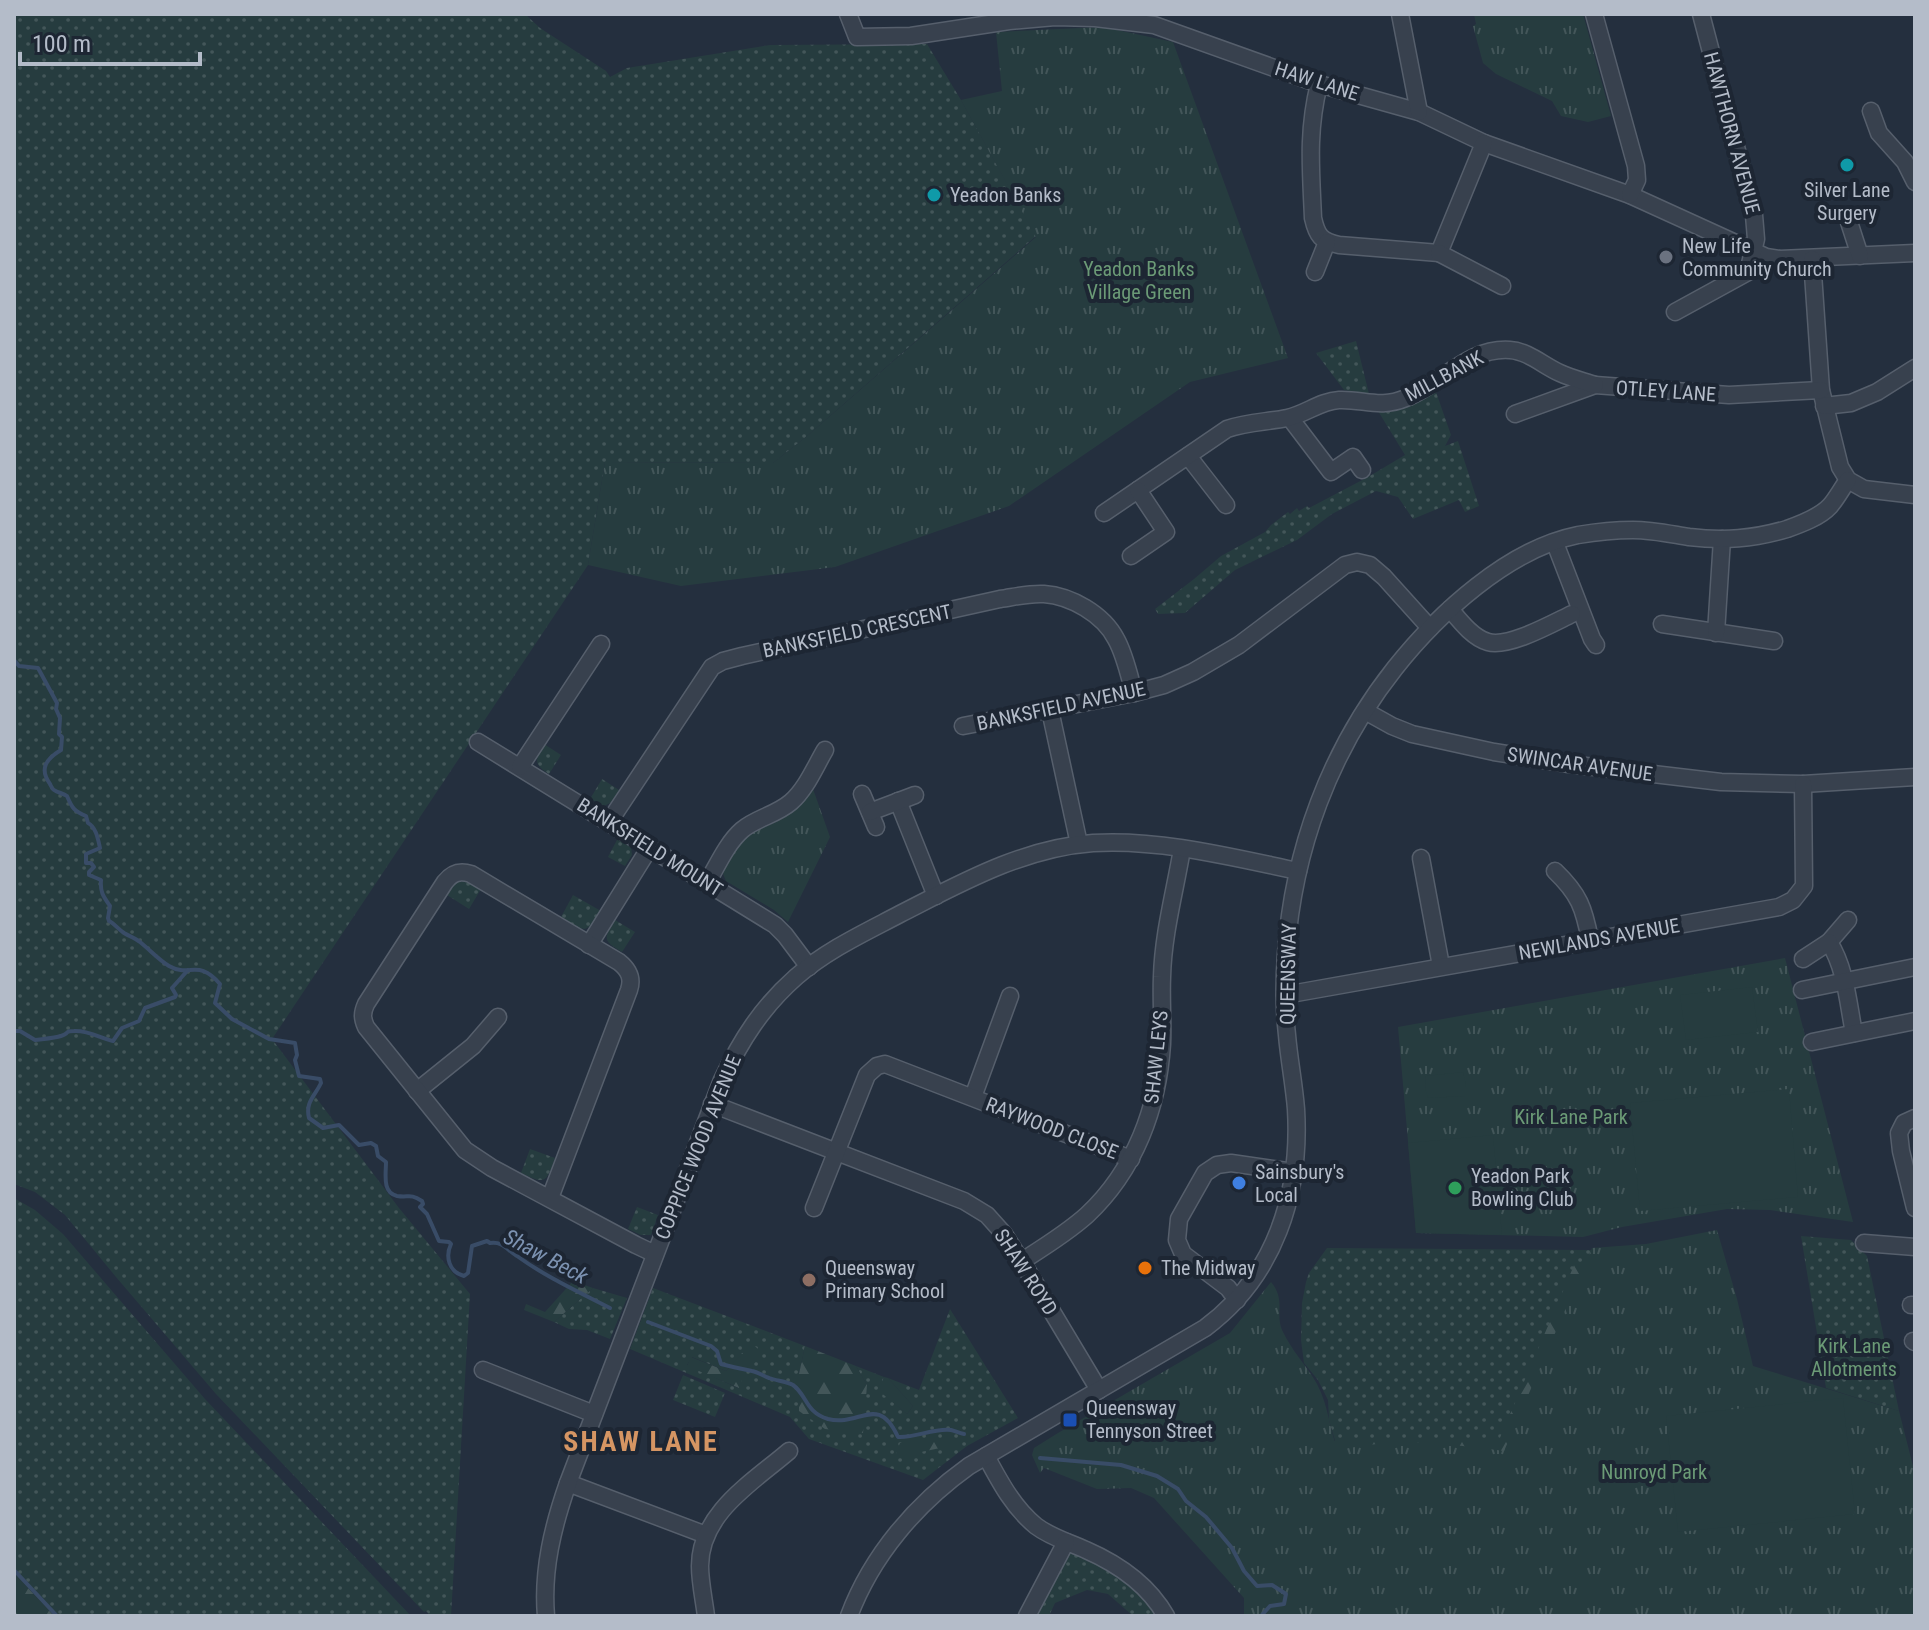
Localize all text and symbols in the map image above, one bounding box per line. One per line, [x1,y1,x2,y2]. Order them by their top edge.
scale bar [20,16,200,66]
text: 100 m [32,30,91,58]
street label: HAWTHORN AVENUE [1699,49,1765,217]
street label: HAW LANE [1272,56,1362,106]
marker: Silver Lane Surgery [1838,156,1856,174]
place label: Silver Lane Surgery [1804,178,1890,225]
place label: Yeadon Banks [950,183,1061,207]
marker: Yeadon Banks [925,186,943,204]
place label: New Life Community Church [1682,234,1832,281]
marker: New Life Community Church [1657,248,1675,266]
park label: Yeadon Banks Village Green [1083,257,1195,304]
street label: MILLBANK [1401,345,1487,407]
street label: OTLEY LANE [1615,376,1717,406]
street label: BANKSFIELD CRESCENT [760,599,954,663]
street label: BANKSFIELD AVENUE [975,676,1147,736]
street label: SWINCAR AVENUE [1506,742,1654,786]
street label: BANKSFIELD MOUNT [573,793,727,901]
street label: NEWLANDS AVENUE [1517,913,1681,965]
street label: QUEENSWAY [1275,922,1301,1025]
street label: SHAW LEYS [1139,1009,1173,1105]
street label: COPPICE WOOD AVENUE [650,1051,746,1243]
street label: RAYWOOD CLOSE [982,1092,1122,1164]
park label: Kirk Lane Park [1514,1105,1628,1129]
place label: Sainsbury's Local [1255,1160,1344,1207]
place label: Yeadon Park Bowling Club [1471,1164,1574,1211]
marker: Sainsbury's Local [1230,1174,1248,1192]
marker: Yeadon Park Bowling Club [1446,1179,1464,1197]
water label: Shaw Beck [499,1224,592,1289]
street label: SHAW ROYD [989,1224,1063,1320]
place label: Queensway Primary School [825,1256,945,1303]
place label: The Midway [1161,1256,1255,1280]
marker: The Midway [1136,1259,1154,1277]
marker: Queensway Primary School [800,1271,818,1289]
park label: Kirk Lane Allotments [1811,1334,1897,1381]
place label: Queensway Tennyson Street [1086,1396,1213,1443]
marker: Queensway Tennyson Street [1061,1411,1079,1429]
district label: SHAW LANE [563,1425,719,1458]
park label: Nunroyd Park [1601,1460,1707,1484]

